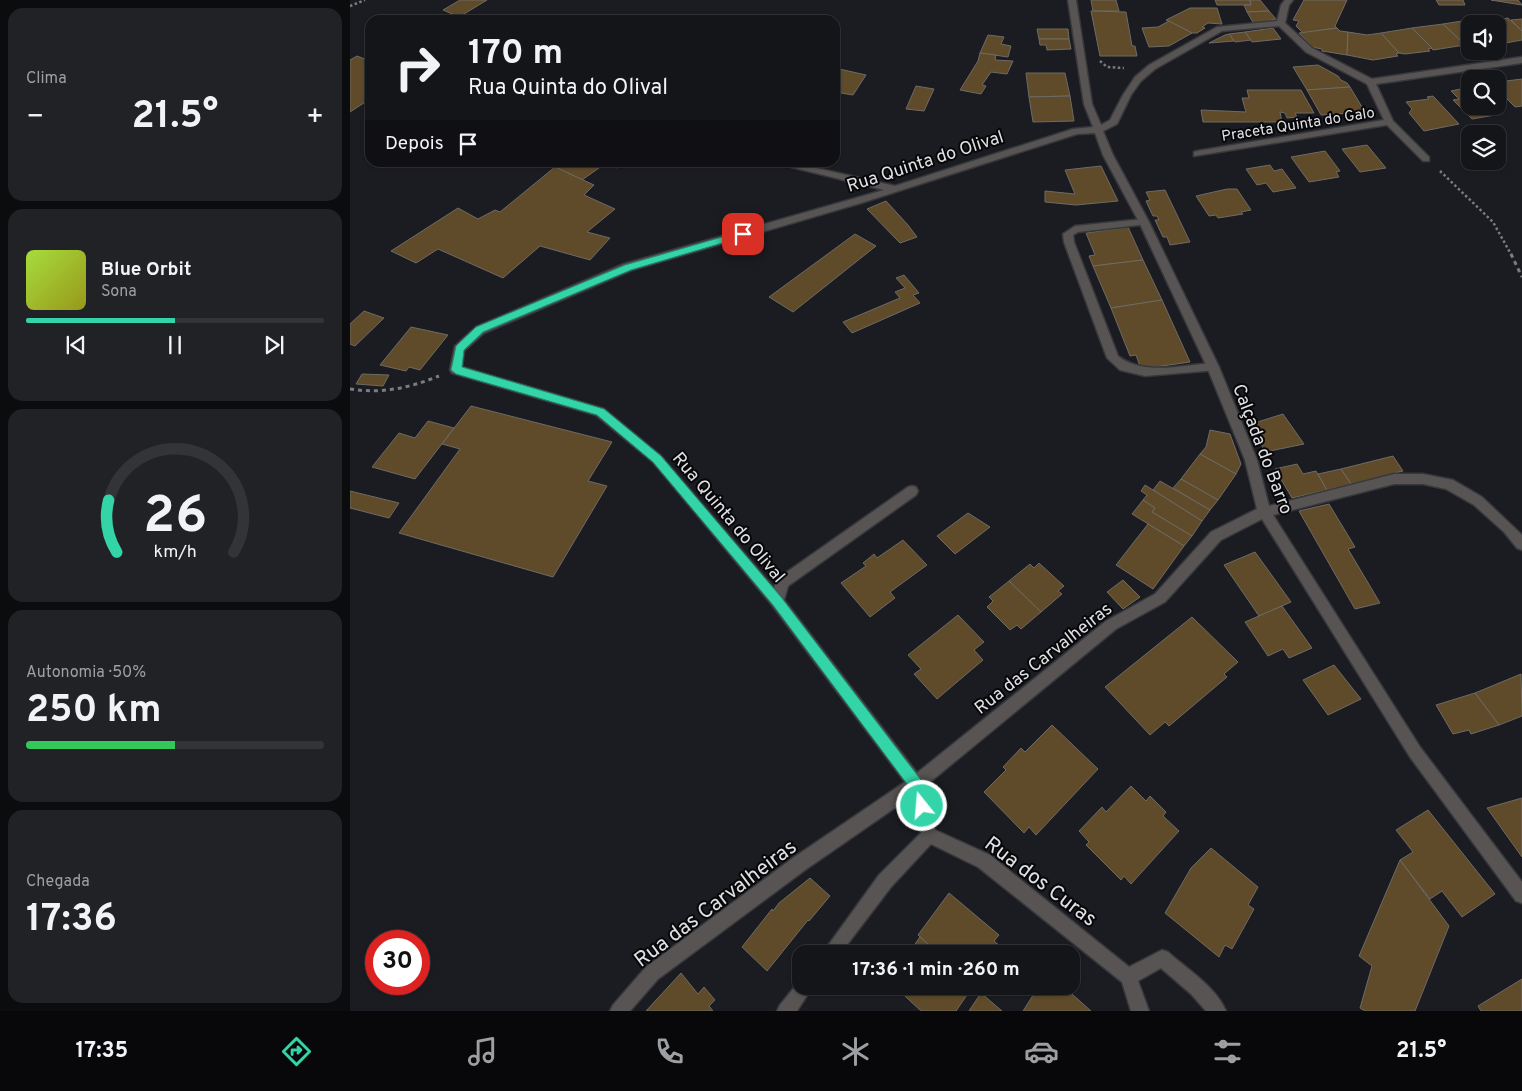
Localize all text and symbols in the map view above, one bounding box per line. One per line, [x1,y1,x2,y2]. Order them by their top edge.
map controls [1461,15,1506,170]
button: sound [1461,15,1506,60]
text: 170 m [468,32,563,76]
icon: right [385,35,450,100]
text: Clima [26,69,67,89]
button: search [1461,70,1506,115]
text: Rua Quinta do Olival [468,75,668,102]
text: 21.5° [132,93,218,142]
text: − [26,100,44,136]
text: + [306,100,324,136]
street label: Praceta Quinta do Galo [1220,104,1376,147]
button: layers [1461,125,1506,170]
street label: Rua Quinta do Olival [844,126,1007,199]
icon: arrive [454,130,482,158]
text: Depois [385,132,444,156]
pin [722,213,764,255]
icon: arrive [729,220,757,248]
text: Blue Orbit [101,258,191,282]
text: Sona [101,282,137,302]
icon: previous [62,331,90,359]
icon: pause [161,331,189,359]
icon: next [260,331,288,359]
street label: Calçada do Barro [1226,381,1297,518]
street label: Rua Quinta do Olival [666,448,789,588]
text: 26 [143,485,207,551]
text: km/h [153,541,197,564]
street label: Rua das Carvalheiras [970,598,1117,720]
text: Autonomia · 50% [26,663,146,683]
text: 250 km [26,687,161,736]
position arrow [895,779,947,831]
street label: Rua dos Curas [979,831,1102,933]
street label: Rua das Carvalheiras [629,834,803,974]
text: Chegada [26,872,90,892]
text: 17:36 [26,896,117,945]
speed limit sign: 30 [365,930,430,995]
text: 17:36 · 1 min · 260 m [852,958,1020,982]
icon: directions [279,1034,314,1069]
icon: music [465,1034,500,1069]
icon: phone [652,1034,687,1069]
icon: climate [838,1034,873,1069]
icon: car [1024,1034,1059,1069]
icon: filters [1210,1034,1245,1069]
text: 17:35 [76,1038,128,1065]
text: 21.5° [1396,1038,1446,1065]

